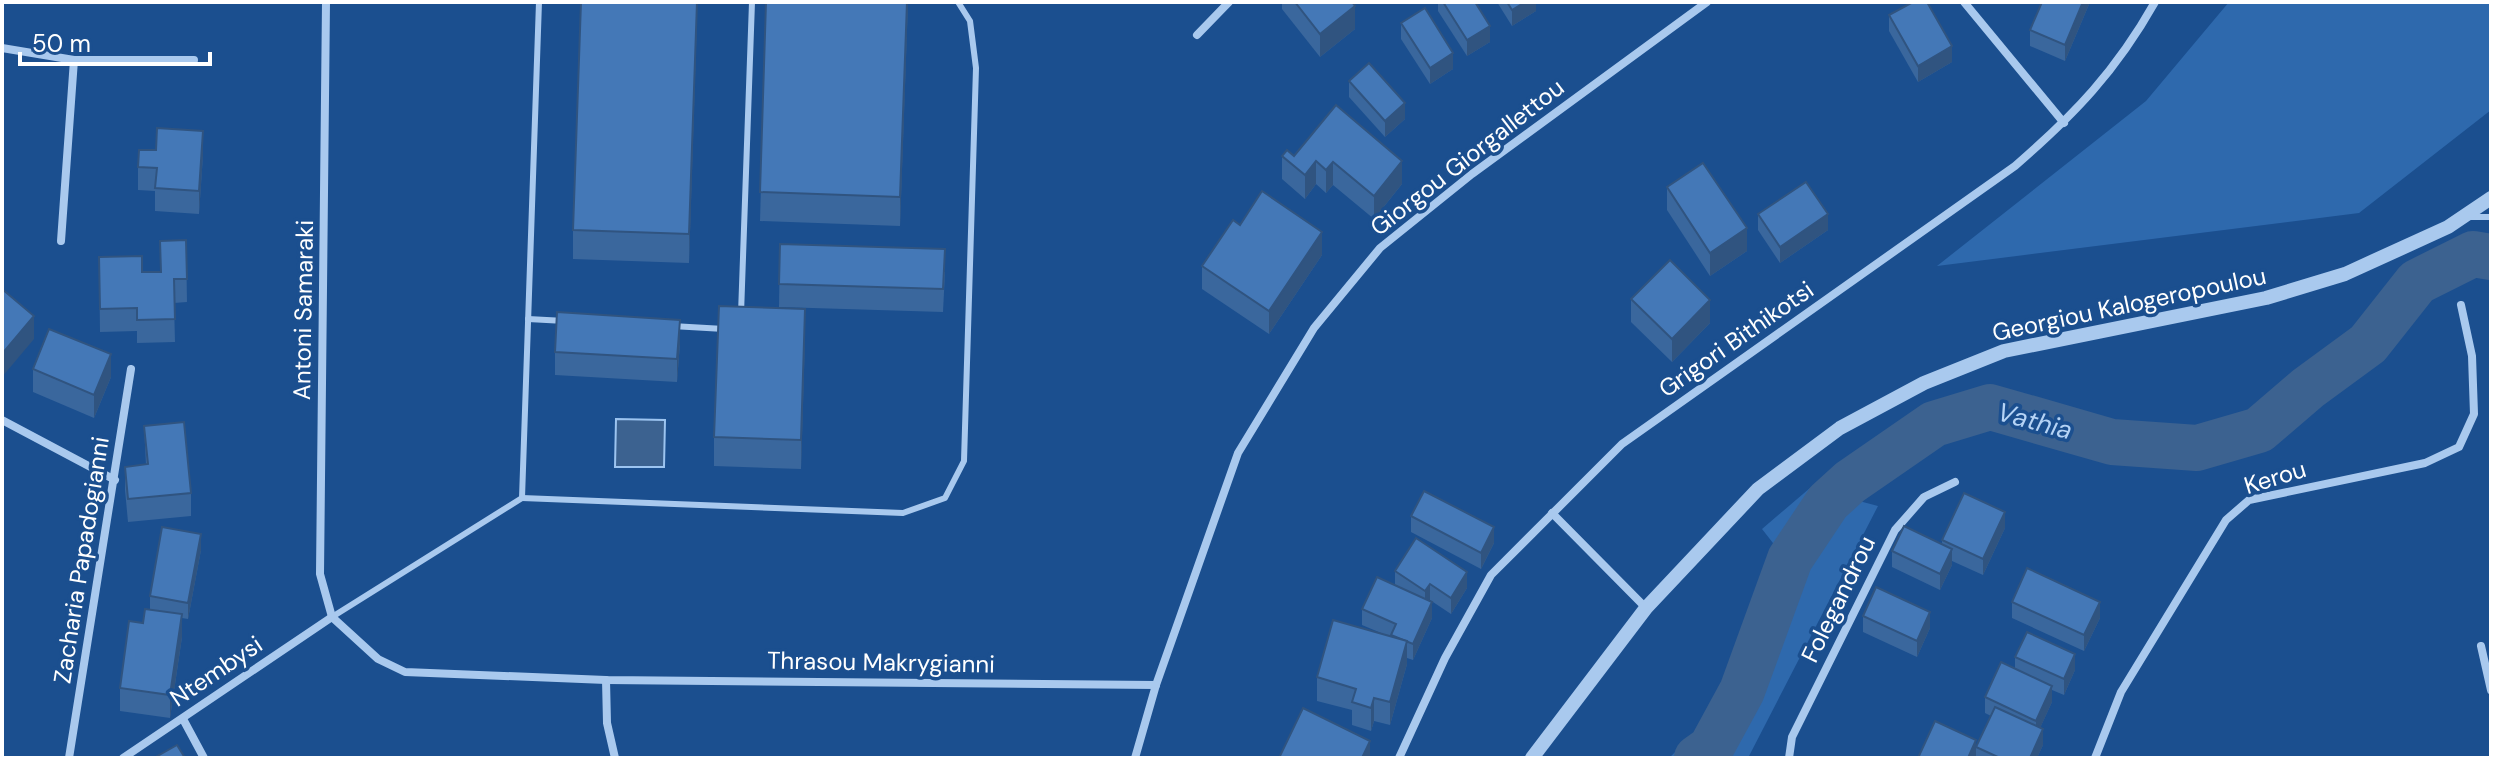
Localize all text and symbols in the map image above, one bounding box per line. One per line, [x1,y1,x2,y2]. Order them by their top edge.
scale bar [20,16,210,66]
text: 50 m [32,28,91,59]
street label: Giorgou Giorgallettou [1364,72,1570,242]
street label: Antoni Samaraki [286,220,320,400]
street label: Georgiou Kalogeropoulou [1989,260,2269,348]
street label: Grigori Bithikotsi [1652,274,1820,404]
water label: Vathia [1994,395,2076,447]
street label: Zacharia Papadogianni [46,434,116,686]
street label: Kerou [2240,453,2310,501]
street label: Folegandrou [1794,531,1882,667]
street label: Ntembysi [164,629,268,713]
street label: Thrasou Makrygianni [767,645,995,679]

